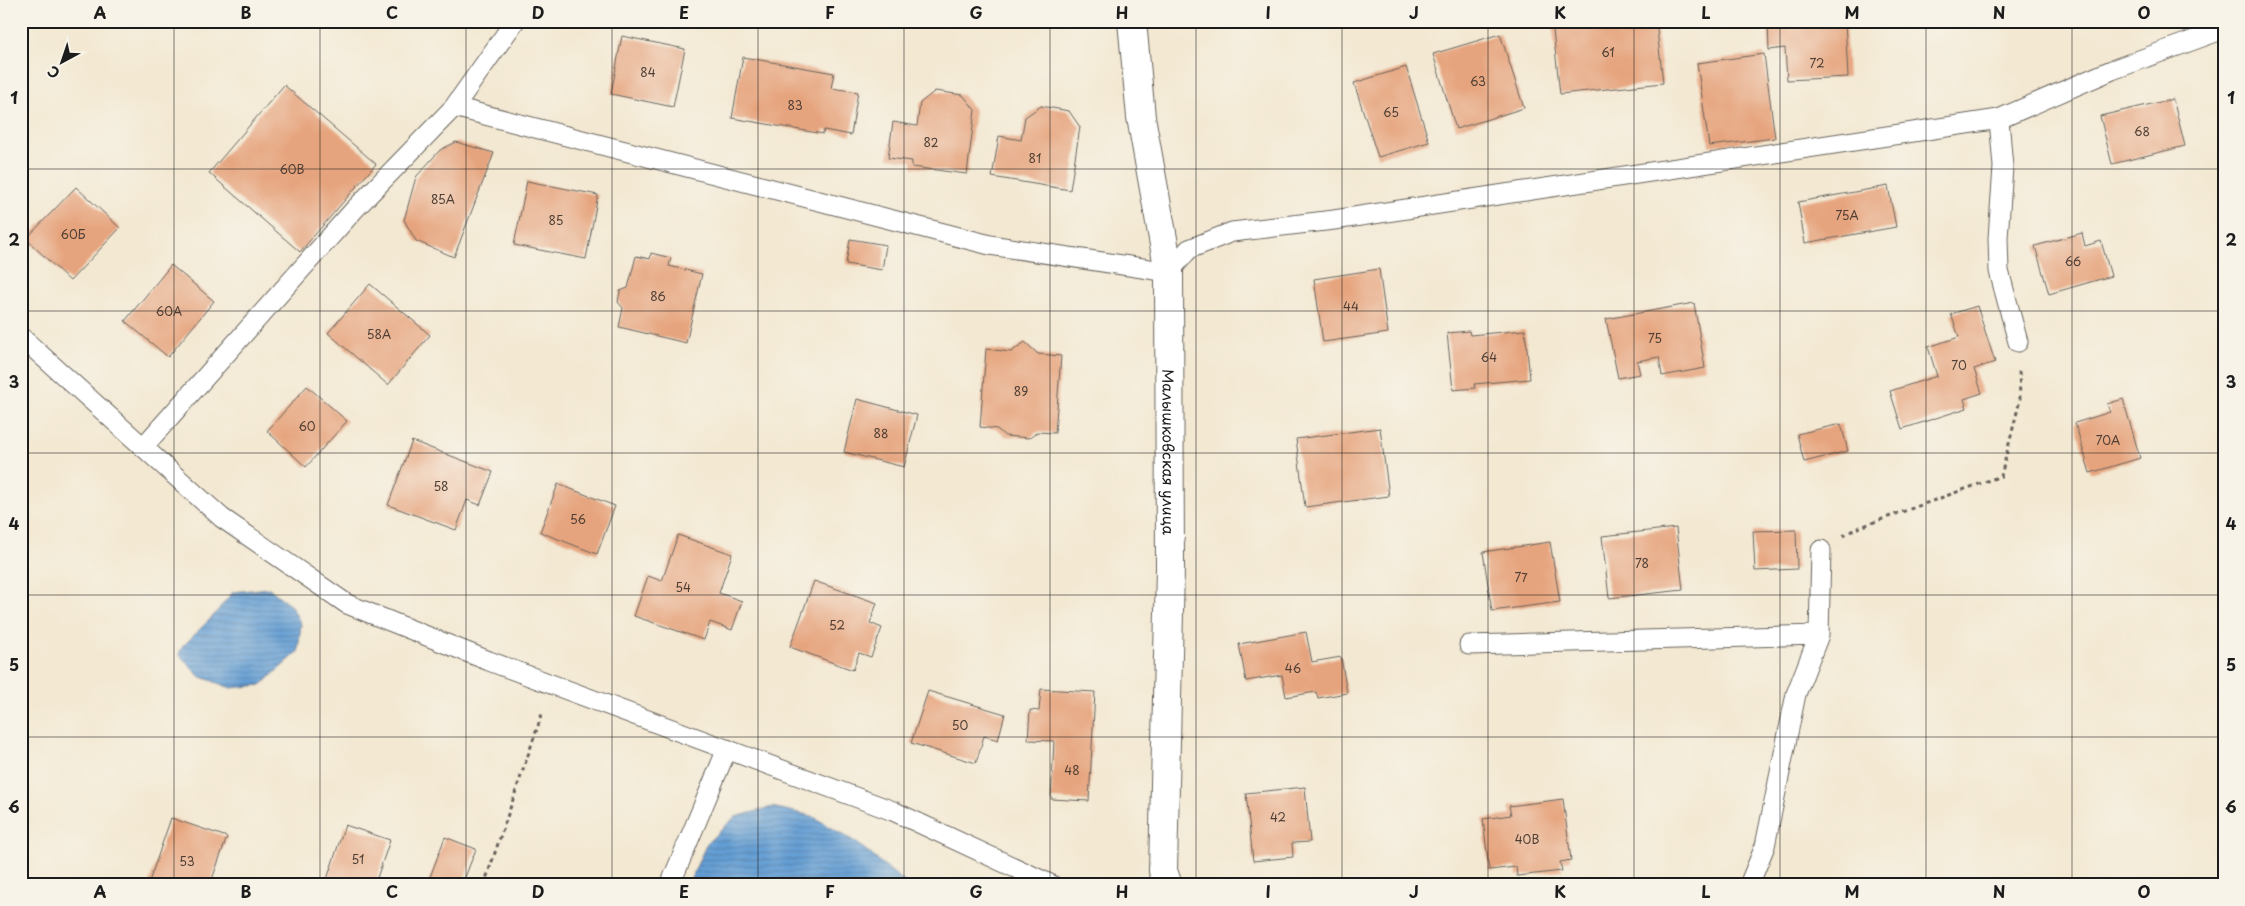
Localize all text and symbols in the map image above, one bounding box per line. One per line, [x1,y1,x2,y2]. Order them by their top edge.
text: A [94,0,107,24]
text: B [241,0,252,24]
text: C [386,0,398,24]
text: D [532,0,544,24]
text: E [679,0,689,24]
text: F [825,0,835,24]
text: G [969,0,983,24]
text: H [1116,0,1128,24]
text: I [1265,0,1271,24]
text: J [1409,0,1419,24]
text: K [1554,0,1566,24]
text: L [1701,0,1711,24]
text: M [1844,0,1860,24]
text: N [1993,0,2005,24]
text: O [2138,0,2151,24]
north arrow [38,38,88,88]
house number: 61 [1601,43,1615,61]
house number: 72 [1809,54,1825,72]
text: С [43,61,64,84]
house number: 84 [640,63,656,81]
house number: 63 [1470,72,1486,90]
text: 1 [10,85,18,109]
text: 1 [2227,85,2235,109]
house number: 83 [787,96,803,114]
house number: 65 [1383,103,1399,121]
house number: 68 [2134,122,2150,140]
house number: 82 [924,133,939,151]
house number: 81 [1029,149,1041,167]
house number: 60В [279,160,305,178]
house number: 85А [431,190,455,208]
house number: 75А [1835,206,1859,224]
house number: 85 [549,211,563,229]
house number: 60Б [61,225,86,243]
text: 2 [8,227,20,251]
text: 2 [2225,227,2237,251]
house number: 66 [2065,252,2081,270]
house number: 86 [650,287,666,305]
house number: 44 [1343,297,1359,315]
house number: 60А [156,302,182,320]
house number: 58А [367,325,391,343]
house number: 75 [1648,329,1662,347]
house number: 64 [1481,348,1497,366]
house number: 70 [1951,356,1967,374]
text: 3 [9,369,19,393]
street label: Малышковская улица [1158,369,1181,536]
text: 3 [2226,369,2236,393]
house number: 89 [1014,382,1028,400]
house number: 60 [298,417,316,435]
house number: 88 [874,424,888,442]
house number: 70А [2096,431,2120,449]
house number: 58 [433,477,449,495]
house number: 56 [570,510,586,528]
text: 4 [9,511,20,535]
text: 4 [2226,511,2237,535]
house number: 78 [1635,554,1649,572]
house number: 77 [1514,568,1528,586]
house number: 54 [675,578,691,596]
house number: 52 [829,616,845,634]
text: 5 [9,652,19,676]
text: 5 [2226,652,2236,676]
house number: 46 [1285,659,1301,677]
house number: 50 [952,716,968,734]
house number: 48 [1064,761,1080,779]
text: 6 [8,794,20,818]
text: 6 [2225,794,2237,818]
house number: 42 [1270,808,1286,826]
house number: 40В [1515,830,1539,848]
house number: 51 [352,850,364,868]
house number: 53 [179,852,195,870]
text: A [94,879,107,903]
text: B [241,879,252,903]
text: C [386,879,398,903]
text: D [532,879,544,903]
text: E [679,879,689,903]
text: F [825,879,835,903]
text: G [969,879,983,903]
text: H [1116,879,1128,903]
text: I [1265,879,1271,903]
text: J [1409,879,1419,903]
text: K [1554,879,1566,903]
text: L [1701,879,1711,903]
text: M [1844,879,1860,903]
text: N [1993,879,2005,903]
text: O [2138,879,2151,903]

